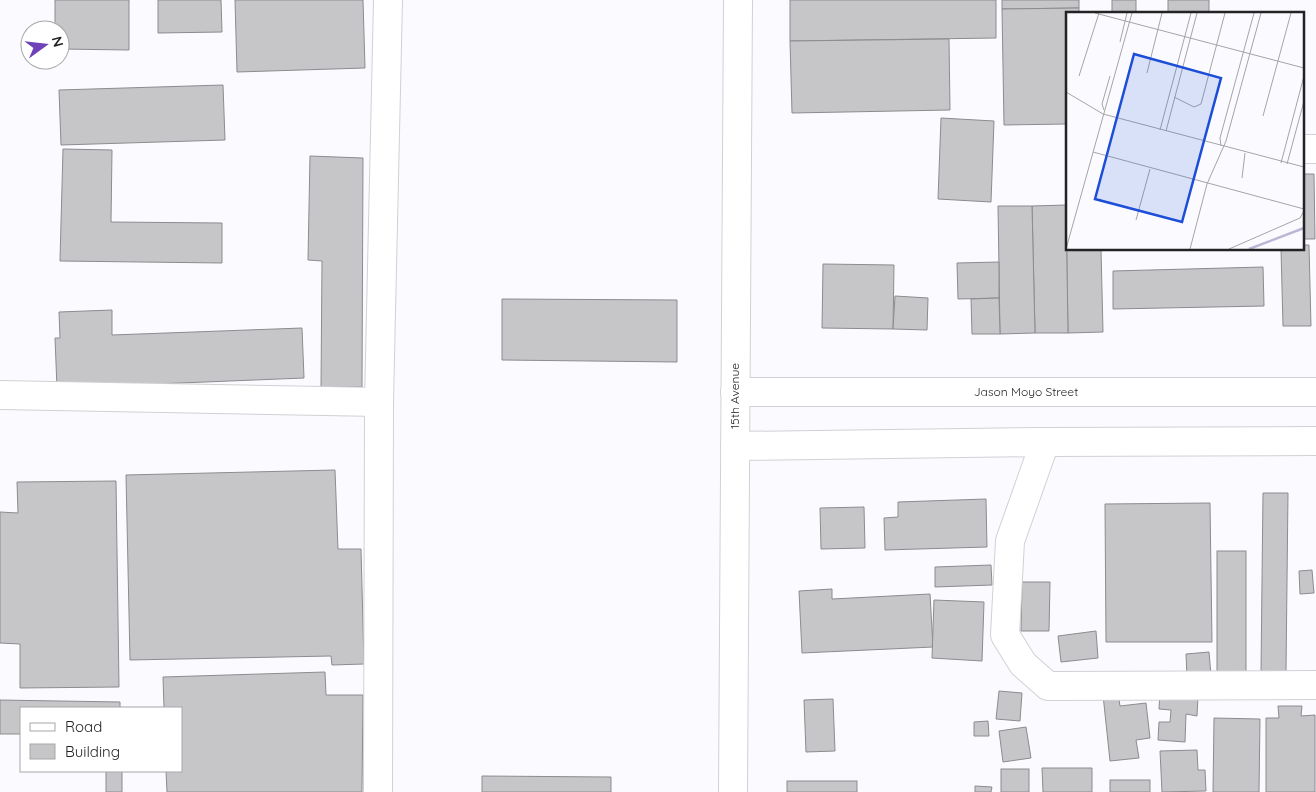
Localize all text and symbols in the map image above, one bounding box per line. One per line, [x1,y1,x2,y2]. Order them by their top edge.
inset map [1066,12,1304,250]
north arrow [20,20,70,70]
text: N [48,34,68,49]
street label: 15th Avenue [727,363,742,429]
street label: Jason Moyo Street [974,384,1078,399]
legend [20,707,182,772]
text: Road [65,717,102,736]
text: Building [65,742,120,761]

